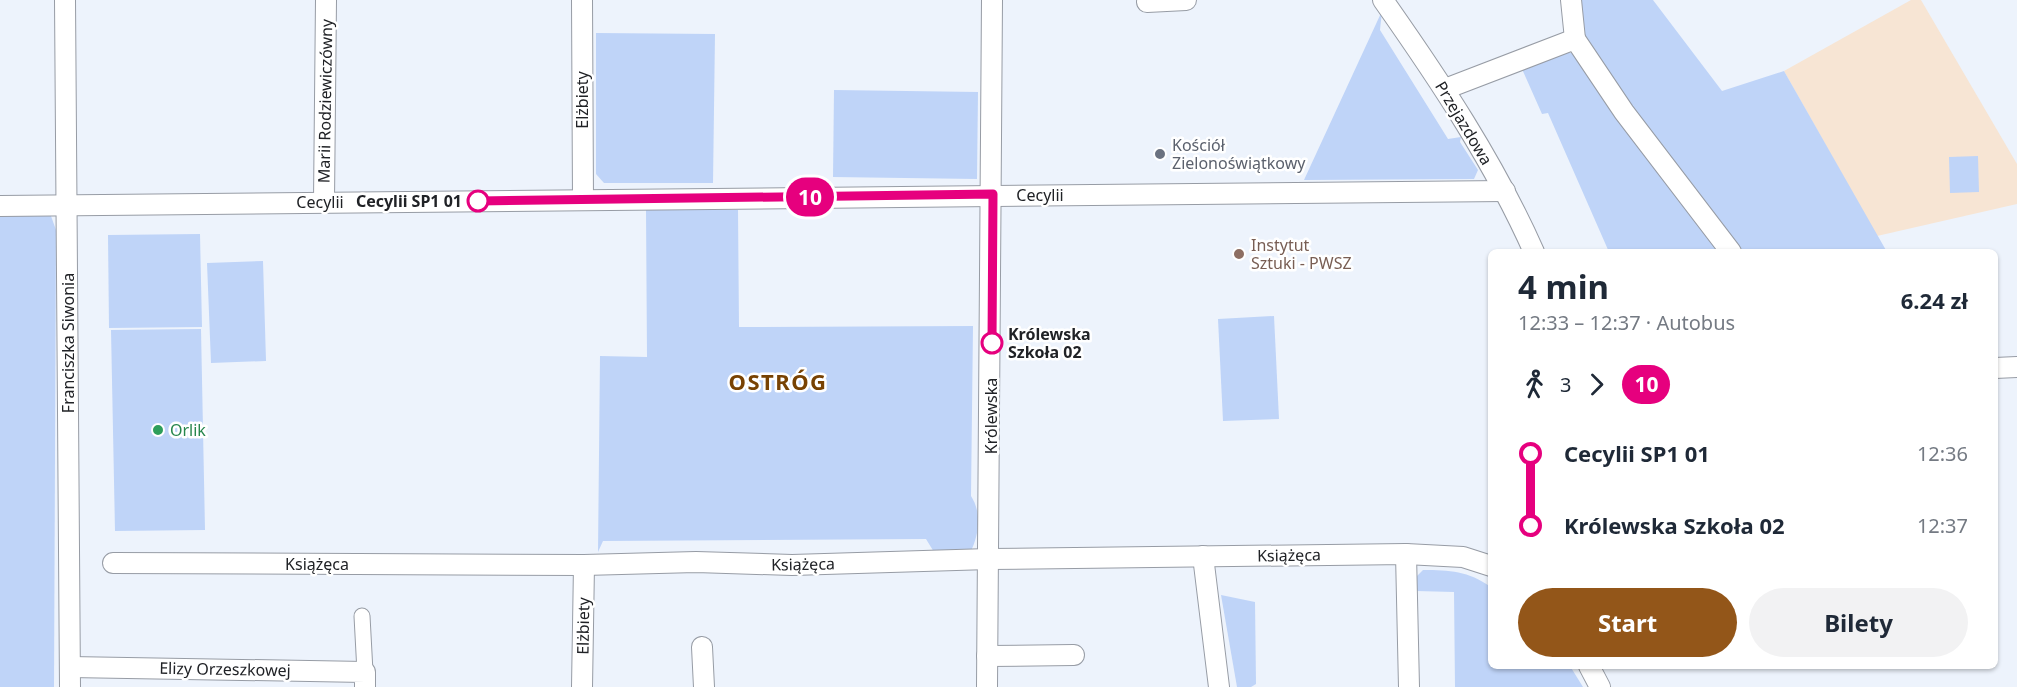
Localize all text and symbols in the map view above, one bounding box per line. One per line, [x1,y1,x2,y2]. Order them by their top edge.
street label: Marii Rodziewiczówny [313,18,337,183]
street label: Elżbiety [571,70,593,129]
street label: Przejazdowa [1430,77,1498,169]
place label: Kościół Zielonoświątkowy [1172,134,1306,174]
marker: Kościół Zielonoświątkowy [1153,147,1167,161]
line badge: 10 [783,178,837,216]
text: 10 [798,183,822,211]
street label: Cecylii [1016,184,1064,206]
place label: Cecylii SP1 01 [356,190,462,212]
marker: Cecylii SP1 01 [467,190,489,212]
street label: Cecylii [296,191,344,213]
place label: Instytut Sztuki - PWSZ [1251,234,1352,274]
marker: Instytut Sztuki - PWSZ [1232,247,1246,261]
text: 4 min [1518,264,1609,309]
street label: Franciszka Siwonia [57,273,79,413]
text: 6.24 zł [1901,285,1968,315]
text: 12:33 – 12:37 · Autobus [1518,309,1735,336]
place label: Królewska Szkoła 02 [1008,323,1091,363]
marker: Królewska Szkoła 02 [981,332,1003,354]
district label: OSTRÓG [729,366,827,396]
icon: walk [1518,368,1551,401]
icon: forward [1580,368,1613,401]
text: 10 [1634,370,1658,398]
text: 3 [1560,371,1571,398]
street label: Królewska [980,378,1002,454]
place label: Orlik [170,419,206,441]
marker: Orlik [151,423,165,437]
text: Cecylii SP1 01 [1564,438,1710,468]
text: 12:36 [1917,440,1968,467]
text: Królewska Szkoła 02 [1564,510,1785,540]
text: 12:37 [1917,512,1968,539]
street label: Książęca [1257,543,1321,567]
street label: Książęca [771,552,835,576]
street label: Książęca [285,553,349,575]
button: Start [1518,588,1737,657]
button: Bilety [1749,588,1968,657]
street label: Elżbiety [572,596,595,655]
street label: Elizy Orzeszkowej [159,657,291,681]

